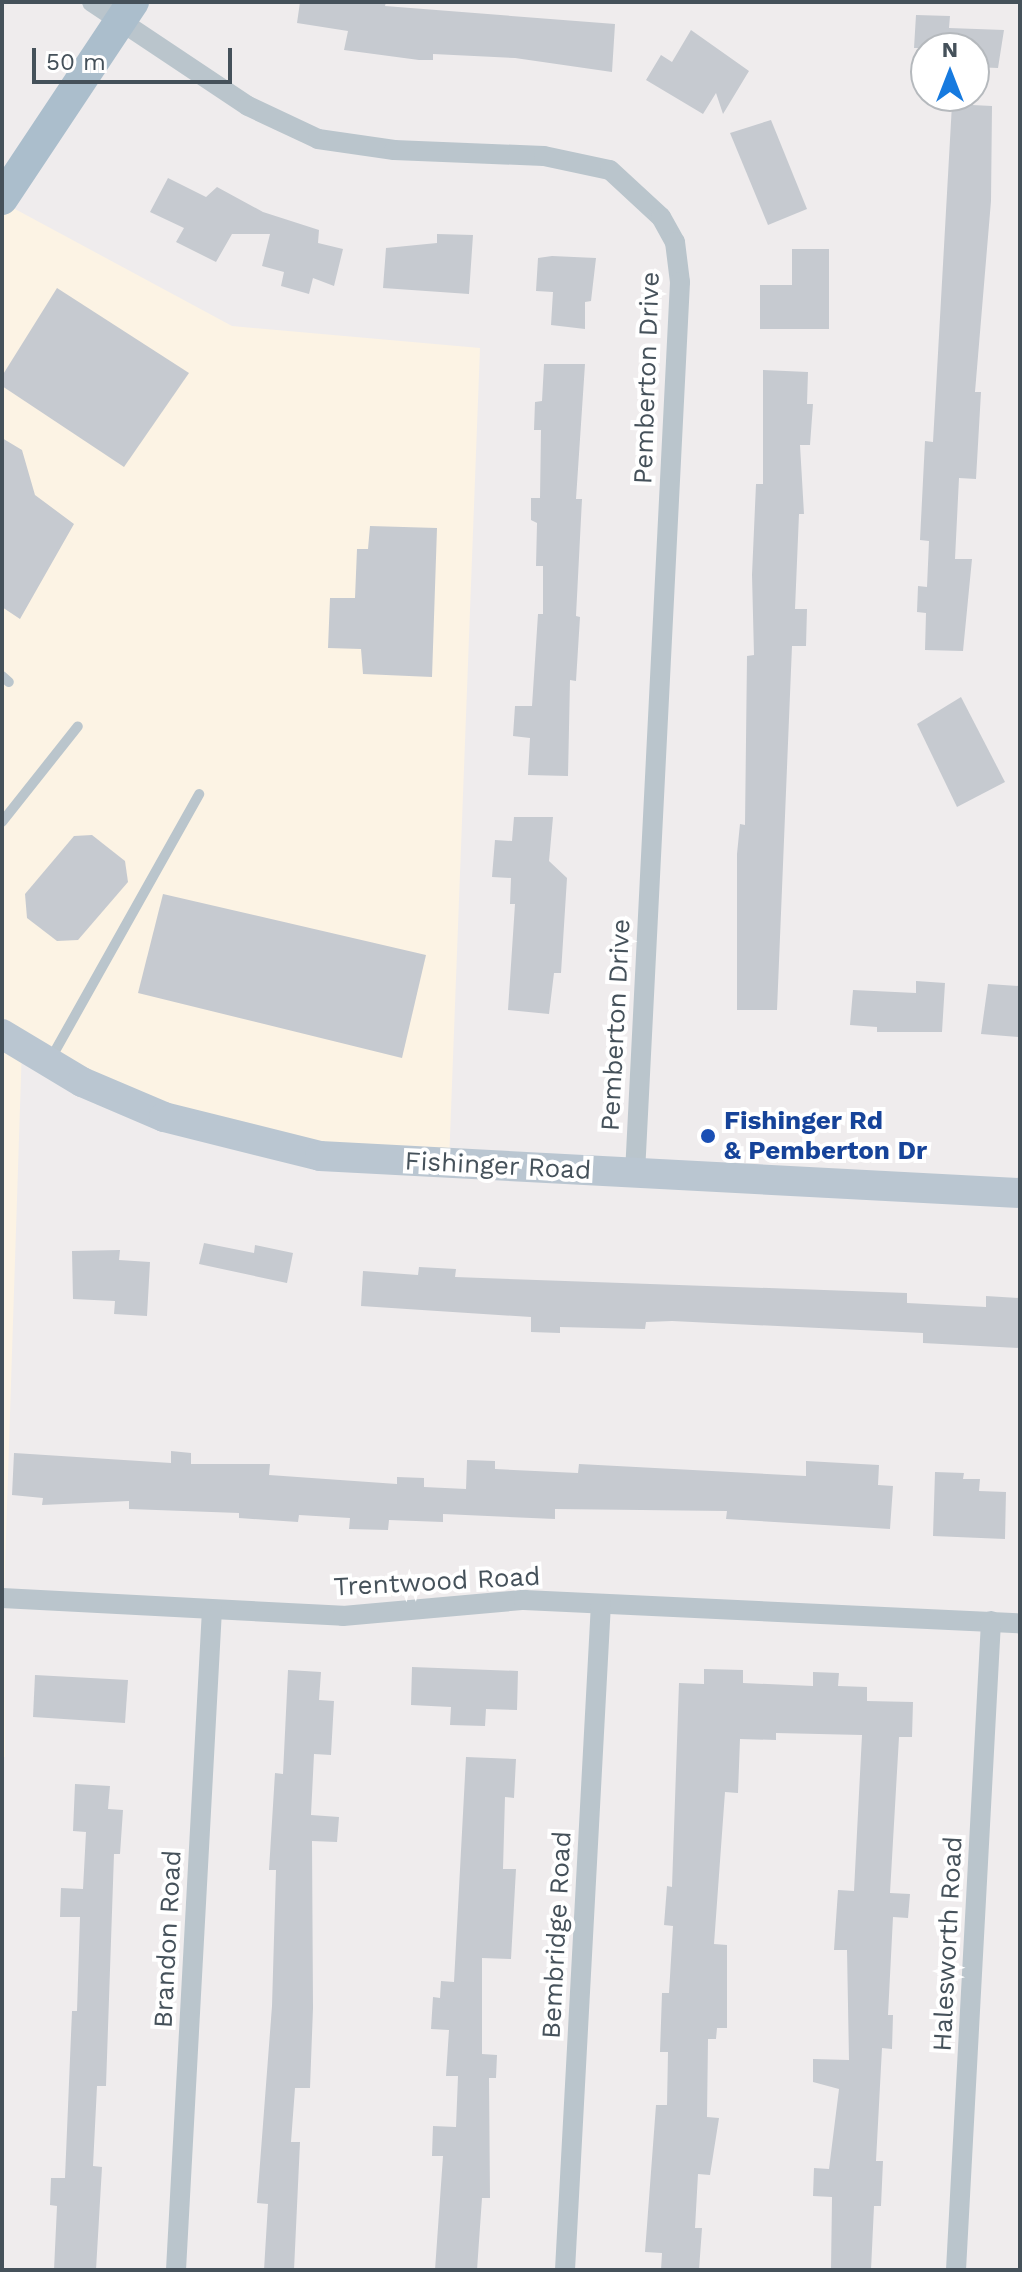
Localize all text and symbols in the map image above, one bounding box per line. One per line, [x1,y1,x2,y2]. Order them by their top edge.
scale bar [36,32,236,82]
north arrow [910,32,990,112]
text: N [942,37,958,62]
text: 50 m [46,48,106,76]
street label: Pemberton Drive [628,271,666,485]
street label: Pemberton Drive [595,918,637,1132]
place label: Fishinger Rd & Pemberton Dr [724,1105,927,1166]
marker: Fishinger Rd & Pemberton Dr [699,1127,717,1145]
street label: Fishinger Road [404,1146,592,1186]
street label: Trentwood Road [333,1561,541,1603]
street label: Bembridge Road [536,1830,578,2040]
street label: Halesworth Road [927,1836,969,2052]
street label: Brandon Road [148,1849,188,2029]

